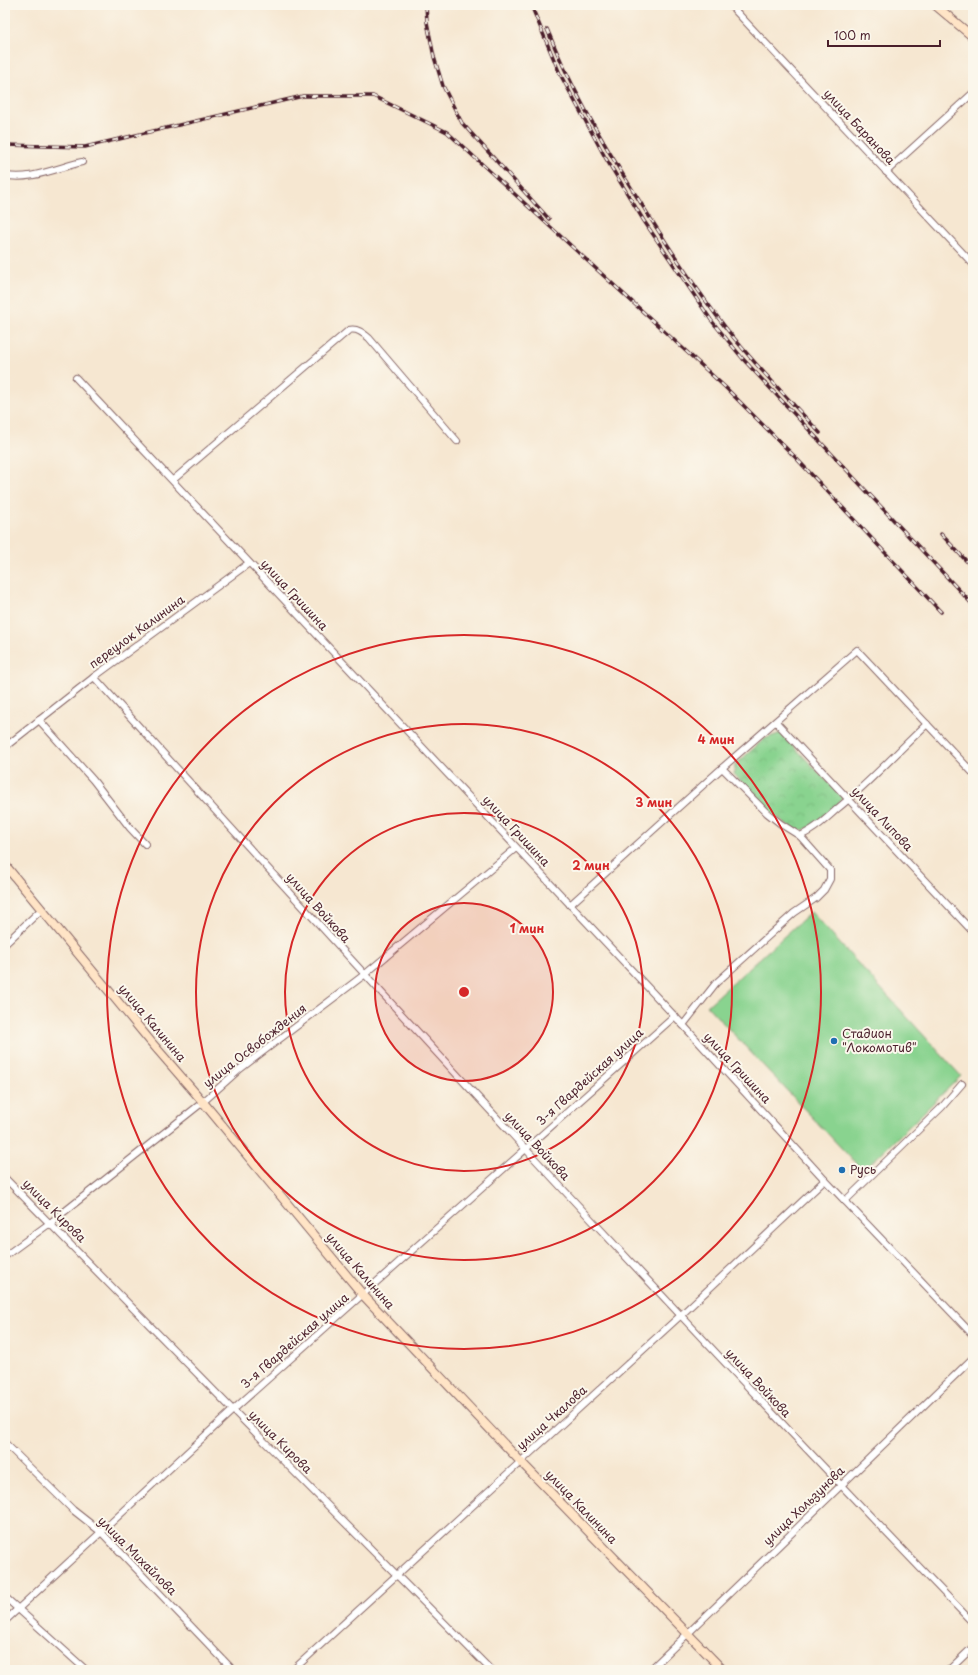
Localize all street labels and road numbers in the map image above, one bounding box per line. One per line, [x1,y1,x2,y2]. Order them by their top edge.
street label: улица Баранова [820,84,900,169]
street label: улица Гришина [257,555,333,634]
street label: переулок Калинина [85,590,188,672]
street label: улица Липова [848,782,918,855]
street label: улица Гришина [479,791,555,870]
street label: улица Войкова [282,868,356,947]
street label: улица Калинина [115,979,191,1066]
street label: улица Освобождения [199,999,310,1091]
street label: 3-я Гвардейская улица [532,1023,647,1129]
street label: улица Гришина [700,1028,776,1107]
street label: улица Войкова [501,1107,575,1184]
street label: улица Кирова [19,1174,91,1247]
street label: улица Калинина [322,1228,400,1313]
street label: 3-я Гвардейская улица [236,1288,353,1392]
street label: улица Войкова [722,1344,796,1421]
street label: улица Чкалова [512,1380,591,1454]
street label: улица Кирова [245,1405,317,1478]
street label: улица Хользунова [758,1461,849,1549]
street label: улица Калинина [542,1465,622,1548]
street label: улица Михайлова [94,1512,182,1599]

